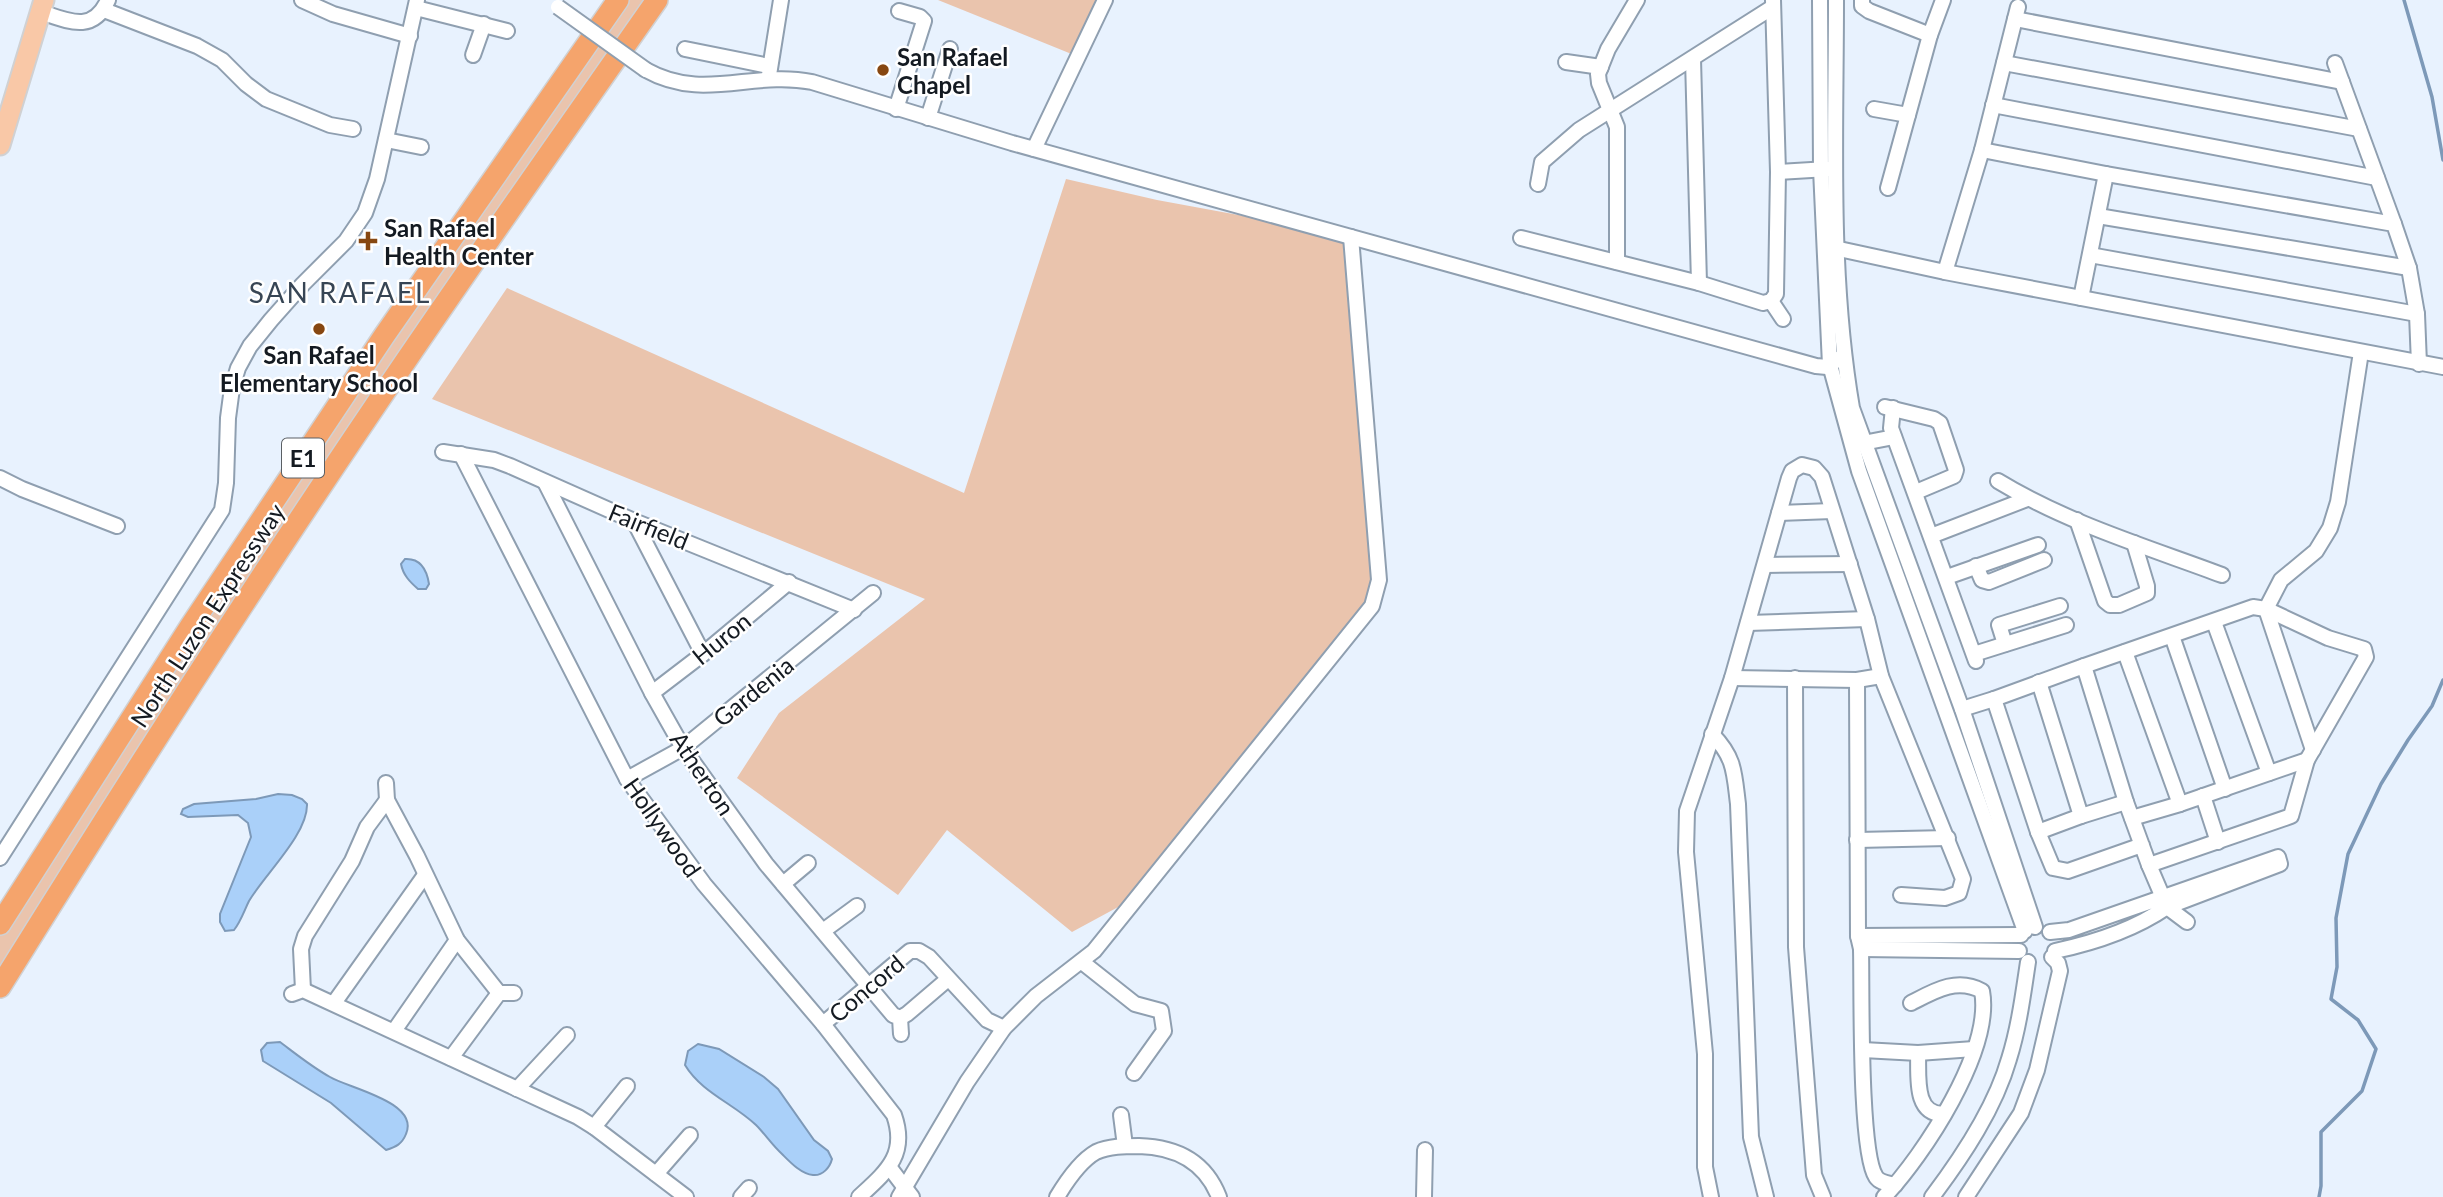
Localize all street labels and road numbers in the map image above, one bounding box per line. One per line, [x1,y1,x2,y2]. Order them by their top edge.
road number: E1 [282,438,324,478]
street label: North Luzon Expressway [124,497,291,732]
street label: Fairfield [605,497,693,555]
street label: Huron [686,606,756,670]
street label: Gardenia [707,650,799,732]
street label: Atherton [665,726,741,820]
street label: Hollywood [618,772,708,882]
street label: Concord [822,948,910,1028]

